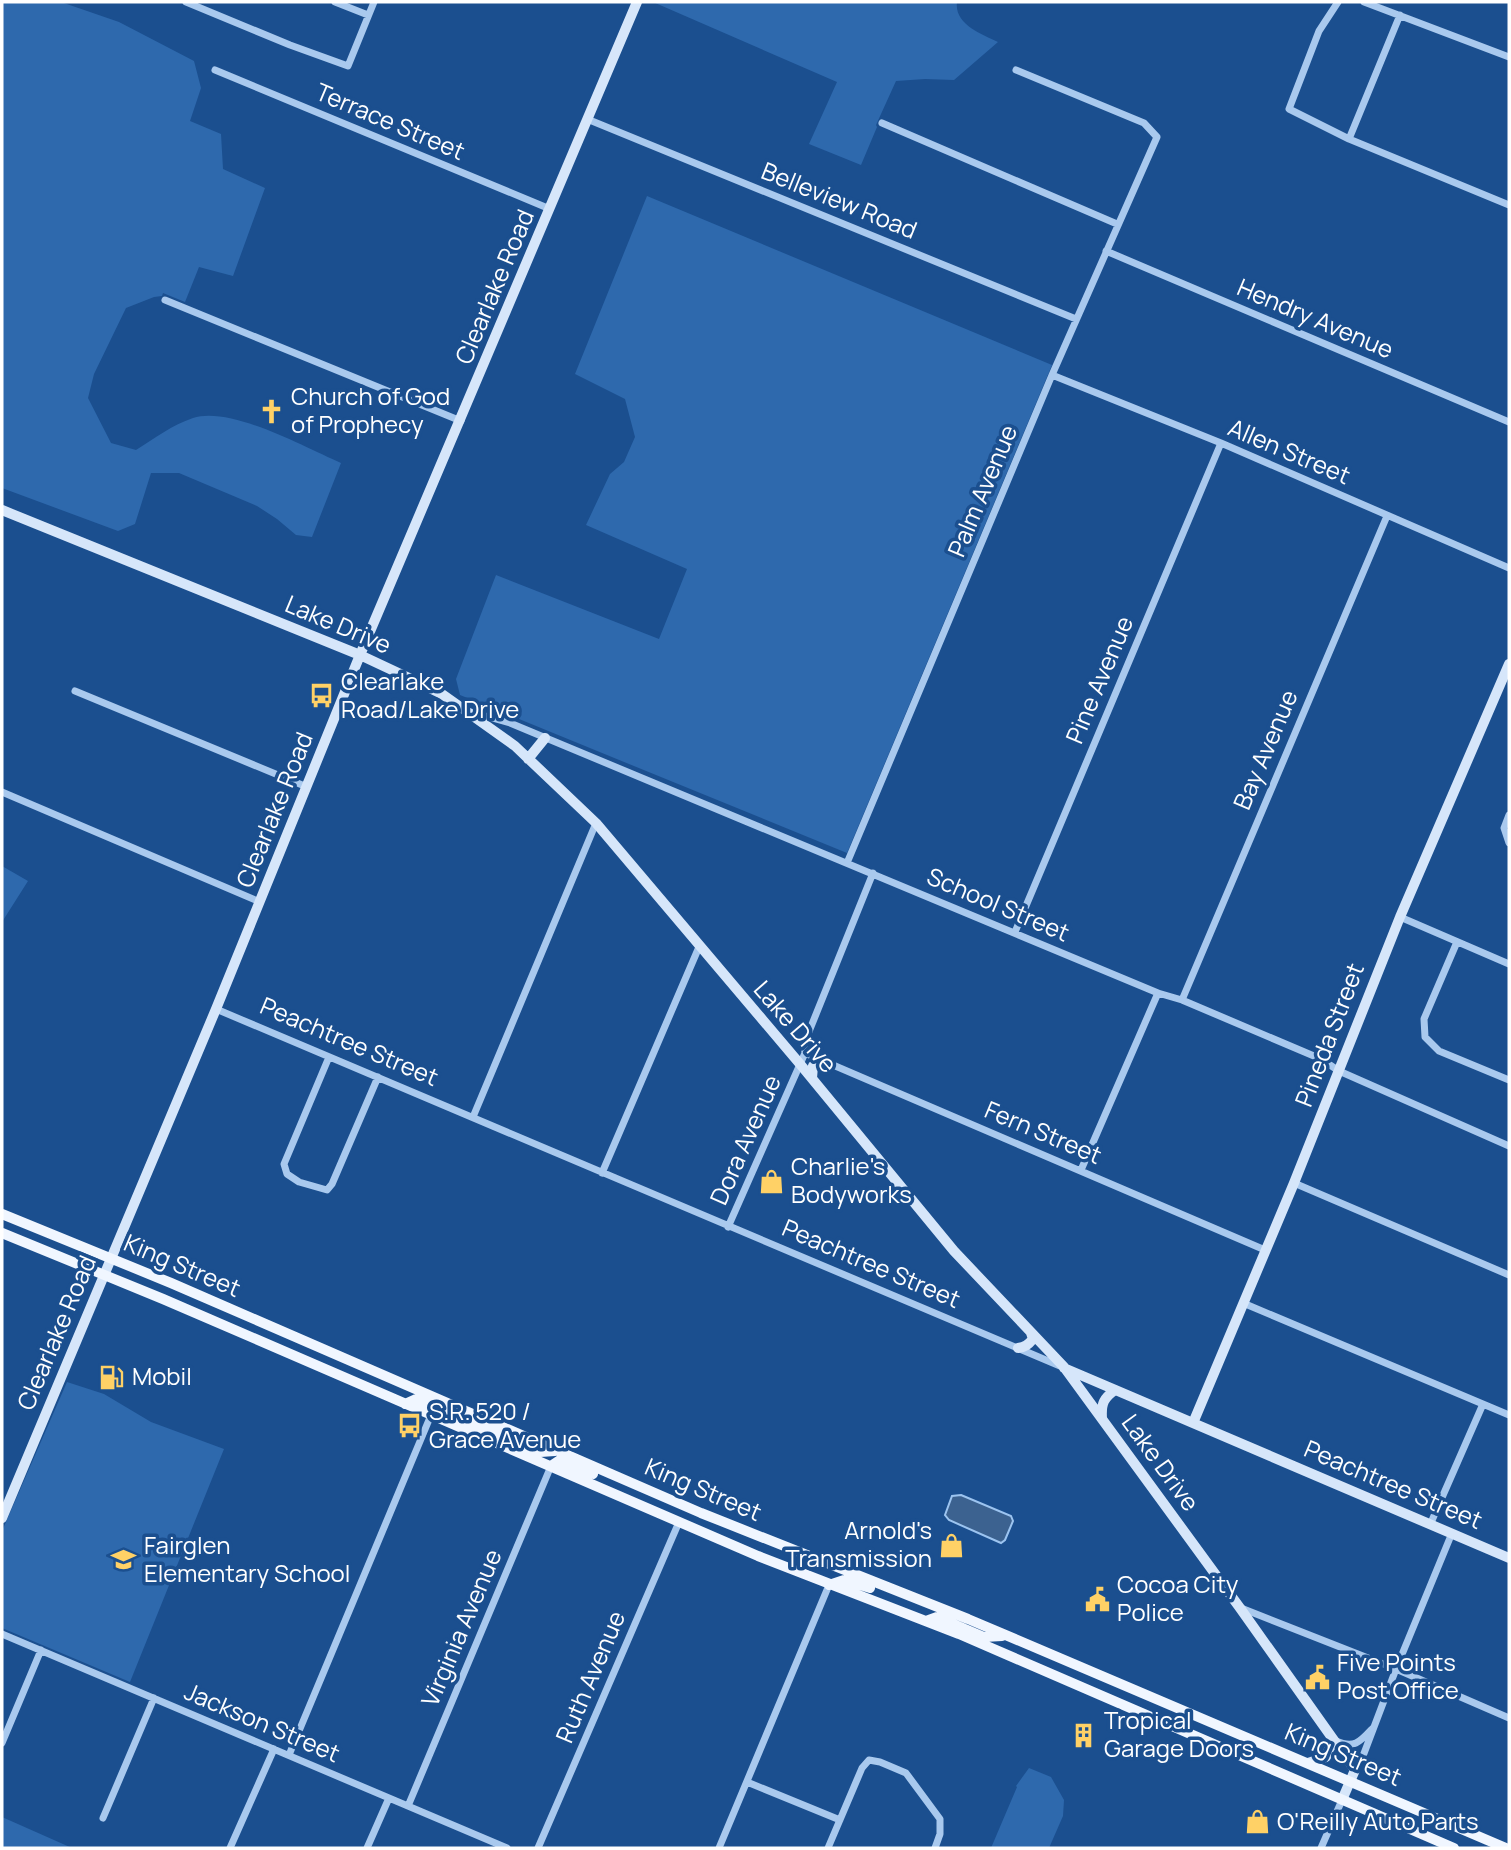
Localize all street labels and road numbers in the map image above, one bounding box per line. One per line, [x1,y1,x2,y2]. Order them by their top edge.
street label: Terrace Street [311,74,470,167]
street label: Belleview Road [757,153,922,246]
street label: Clearlake Road [446,204,541,369]
street label: Hendry Avenue [1232,270,1399,365]
street label: Allen Street [1223,410,1356,491]
street label: Palm Avenue [939,419,1024,561]
street label: Lake Drive [280,587,397,661]
street label: Pine Avenue [1057,611,1140,748]
street label: Bay Avenue [1225,685,1305,814]
street label: Clearlake Road [227,727,320,892]
street label: School Street [922,859,1075,948]
street label: Pineda Street [1286,958,1371,1111]
street label: Lake Drive [747,973,845,1079]
street label: Peachtree Street [255,988,444,1093]
street label: Dora Avenue [701,1069,788,1209]
street label: Fern Street [980,1092,1107,1171]
street label: Peachtree Street [777,1210,966,1315]
street label: King Street [119,1225,246,1304]
street label: Clearlake Road [8,1250,103,1415]
street label: Lake Drive [1115,1407,1208,1517]
street label: Peachtree Street [1299,1431,1488,1536]
street label: King Street [640,1449,767,1528]
street label: Virginia Avenue [413,1544,509,1711]
street label: Ruth Avenue [547,1605,632,1747]
street label: Jackson Street [180,1674,345,1769]
street label: King Street [1280,1714,1407,1793]

